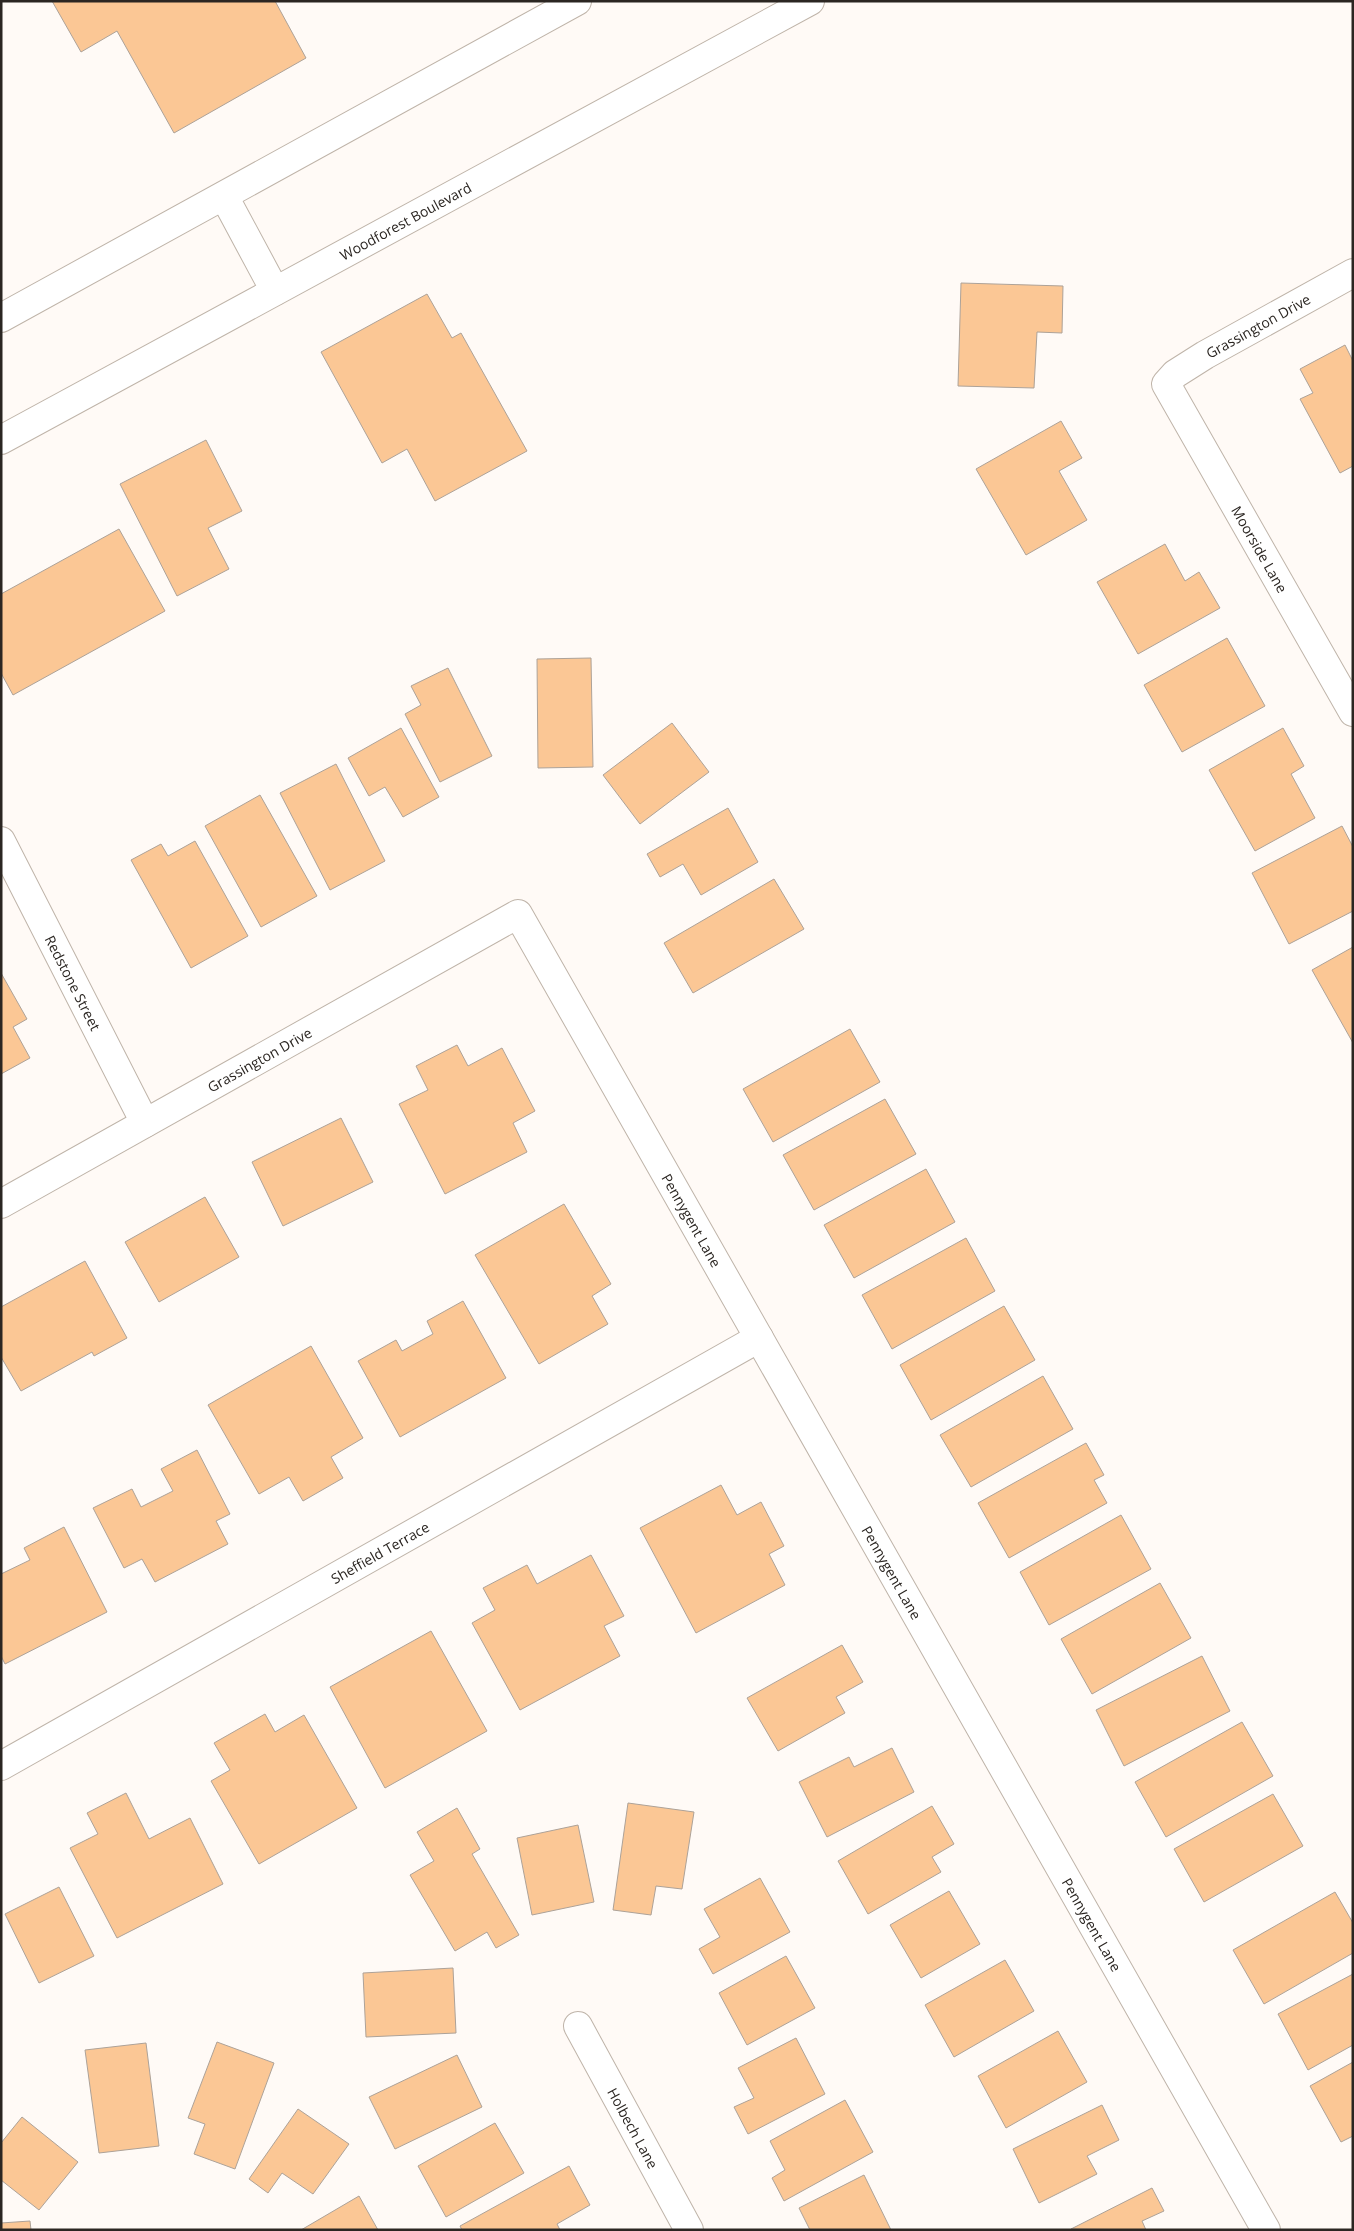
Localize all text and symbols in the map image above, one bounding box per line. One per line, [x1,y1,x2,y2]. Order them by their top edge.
street label: Woodforest Boulevard [336,177,474,264]
street label: Grassington Drive [1202,289,1314,363]
street label: Moorside Lane [1228,502,1292,596]
street label: Redstone Street [41,932,106,1033]
street label: Grassington Drive [204,1022,315,1096]
street label: Pennygent Lane [658,1170,726,1271]
street label: Sheffield Terrace [327,1517,433,1587]
street label: Pennygent Lane [858,1522,926,1623]
street label: Pennygent Lane [1058,1874,1127,1975]
street label: Holbech Lane [604,2084,663,2172]

